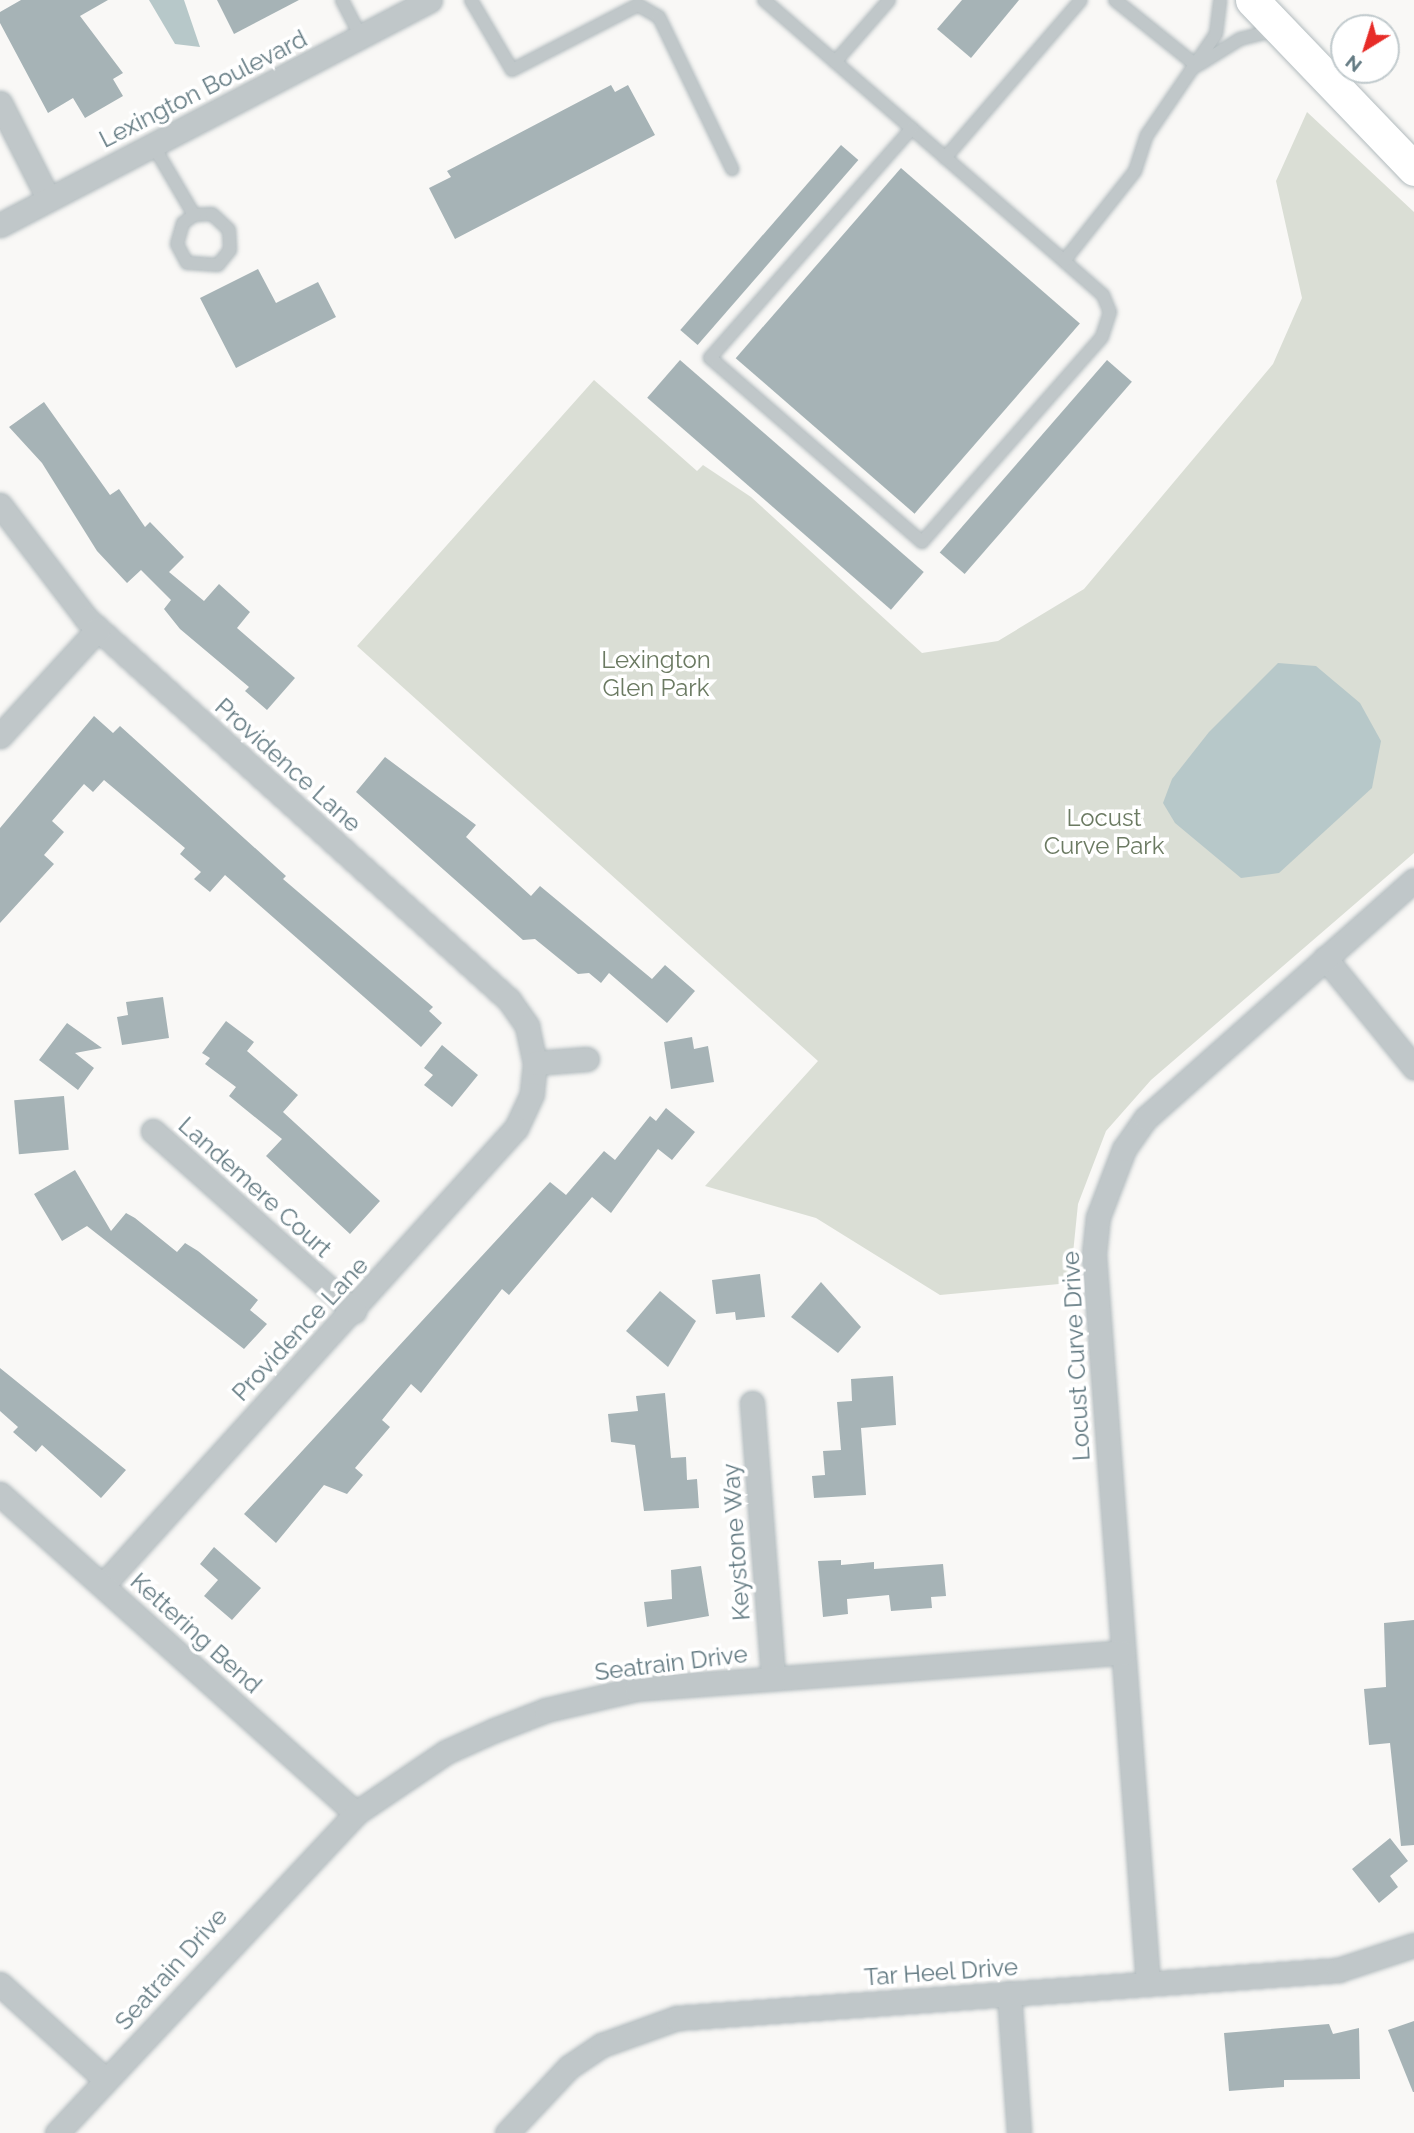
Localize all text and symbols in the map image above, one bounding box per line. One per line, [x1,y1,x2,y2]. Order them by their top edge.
north arrow [1330,14,1400,84]
street label: Lexington Boulevard [94,24,312,154]
text: N [1341,51,1366,77]
park label: Lexington Glen Park [601,646,711,702]
street label: Providence Lane [209,692,367,838]
park label: Locust Curve Park [1044,804,1164,860]
street label: Landemere Court [173,1111,337,1263]
street label: Locust Curve Drive [1056,1250,1096,1462]
street label: Providence Lane [226,1251,374,1407]
street label: Keystone Way [716,1462,756,1622]
street label: Kettering Bend [125,1567,267,1699]
street label: Seatrain Drive [593,1639,749,1687]
street label: Seatrain Drive [109,1902,233,2036]
street label: Tar Heel Drive [863,1952,1019,1992]

